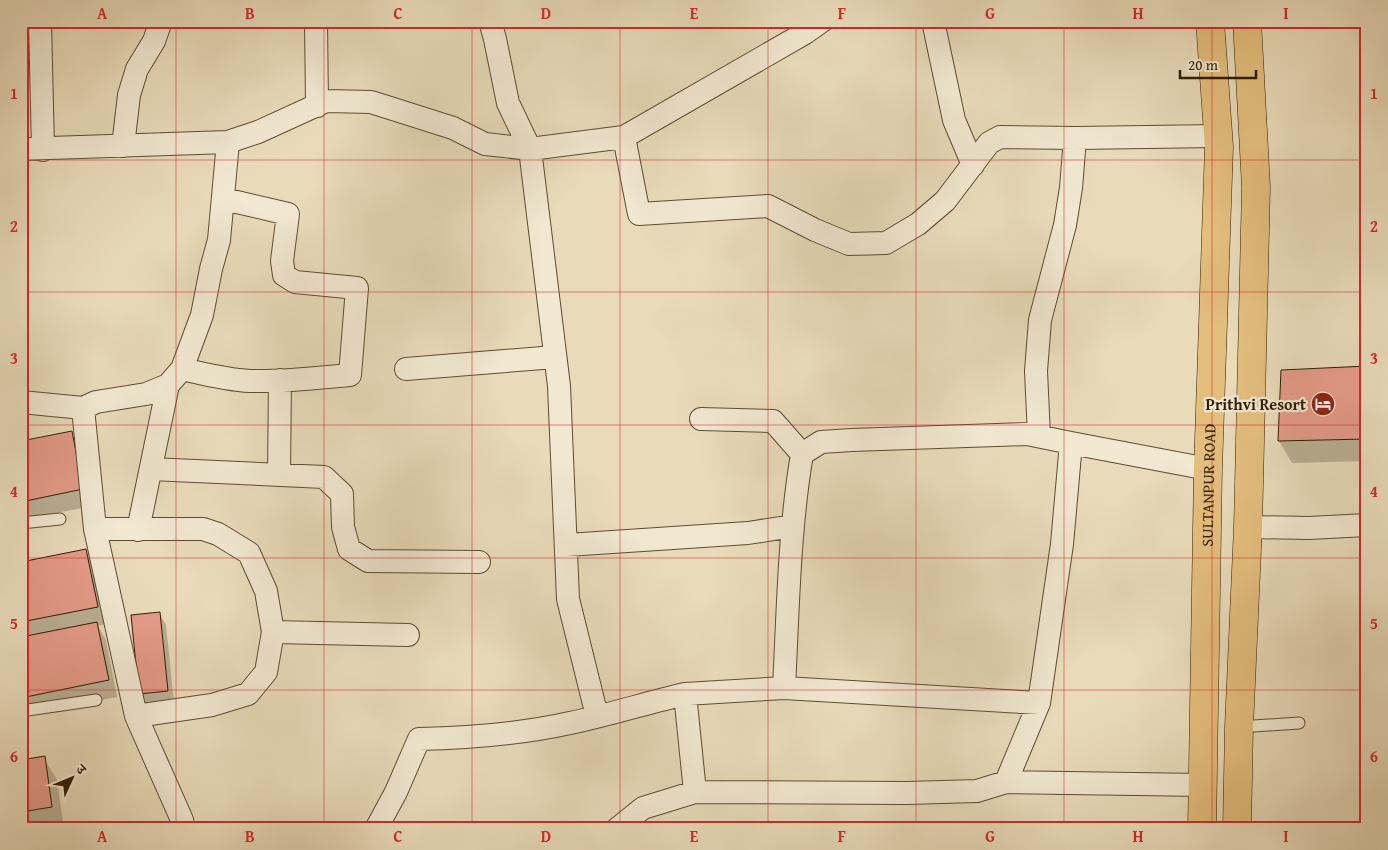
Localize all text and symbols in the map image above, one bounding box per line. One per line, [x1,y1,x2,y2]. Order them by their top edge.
text: A [97,1,108,25]
text: B [245,1,255,25]
text: C [393,1,403,25]
text: D [541,1,551,25]
text: E [690,1,699,25]
text: F [838,1,846,25]
text: G [985,1,995,25]
text: H [1132,1,1144,25]
text: I [1283,1,1289,25]
scale bar [1180,48,1257,80]
text: 20 m [1188,54,1219,75]
text: 1 [10,81,18,105]
text: 1 [1370,81,1378,105]
text: 2 [10,214,18,238]
text: 2 [1370,214,1378,238]
text: 3 [10,346,18,370]
text: 3 [1370,346,1378,370]
hotel icon: Prithvi Resort [1310,391,1336,417]
place label: Prithvi Resort [1206,392,1306,416]
street label: SULTANPUR ROAD [1195,423,1222,547]
text: 4 [10,479,18,503]
text: 4 [1370,479,1378,503]
text: 5 [10,611,18,635]
text: 5 [1370,611,1378,635]
text: 6 [10,744,18,768]
text: 6 [1370,744,1378,768]
north arrow [48,752,98,802]
text: उ [71,759,92,779]
text: A [97,824,108,848]
text: B [245,824,255,848]
text: C [393,824,403,848]
text: D [541,824,551,848]
text: E [690,824,699,848]
text: F [838,824,846,848]
text: G [985,824,995,848]
text: H [1132,824,1144,848]
text: I [1283,824,1289,848]

